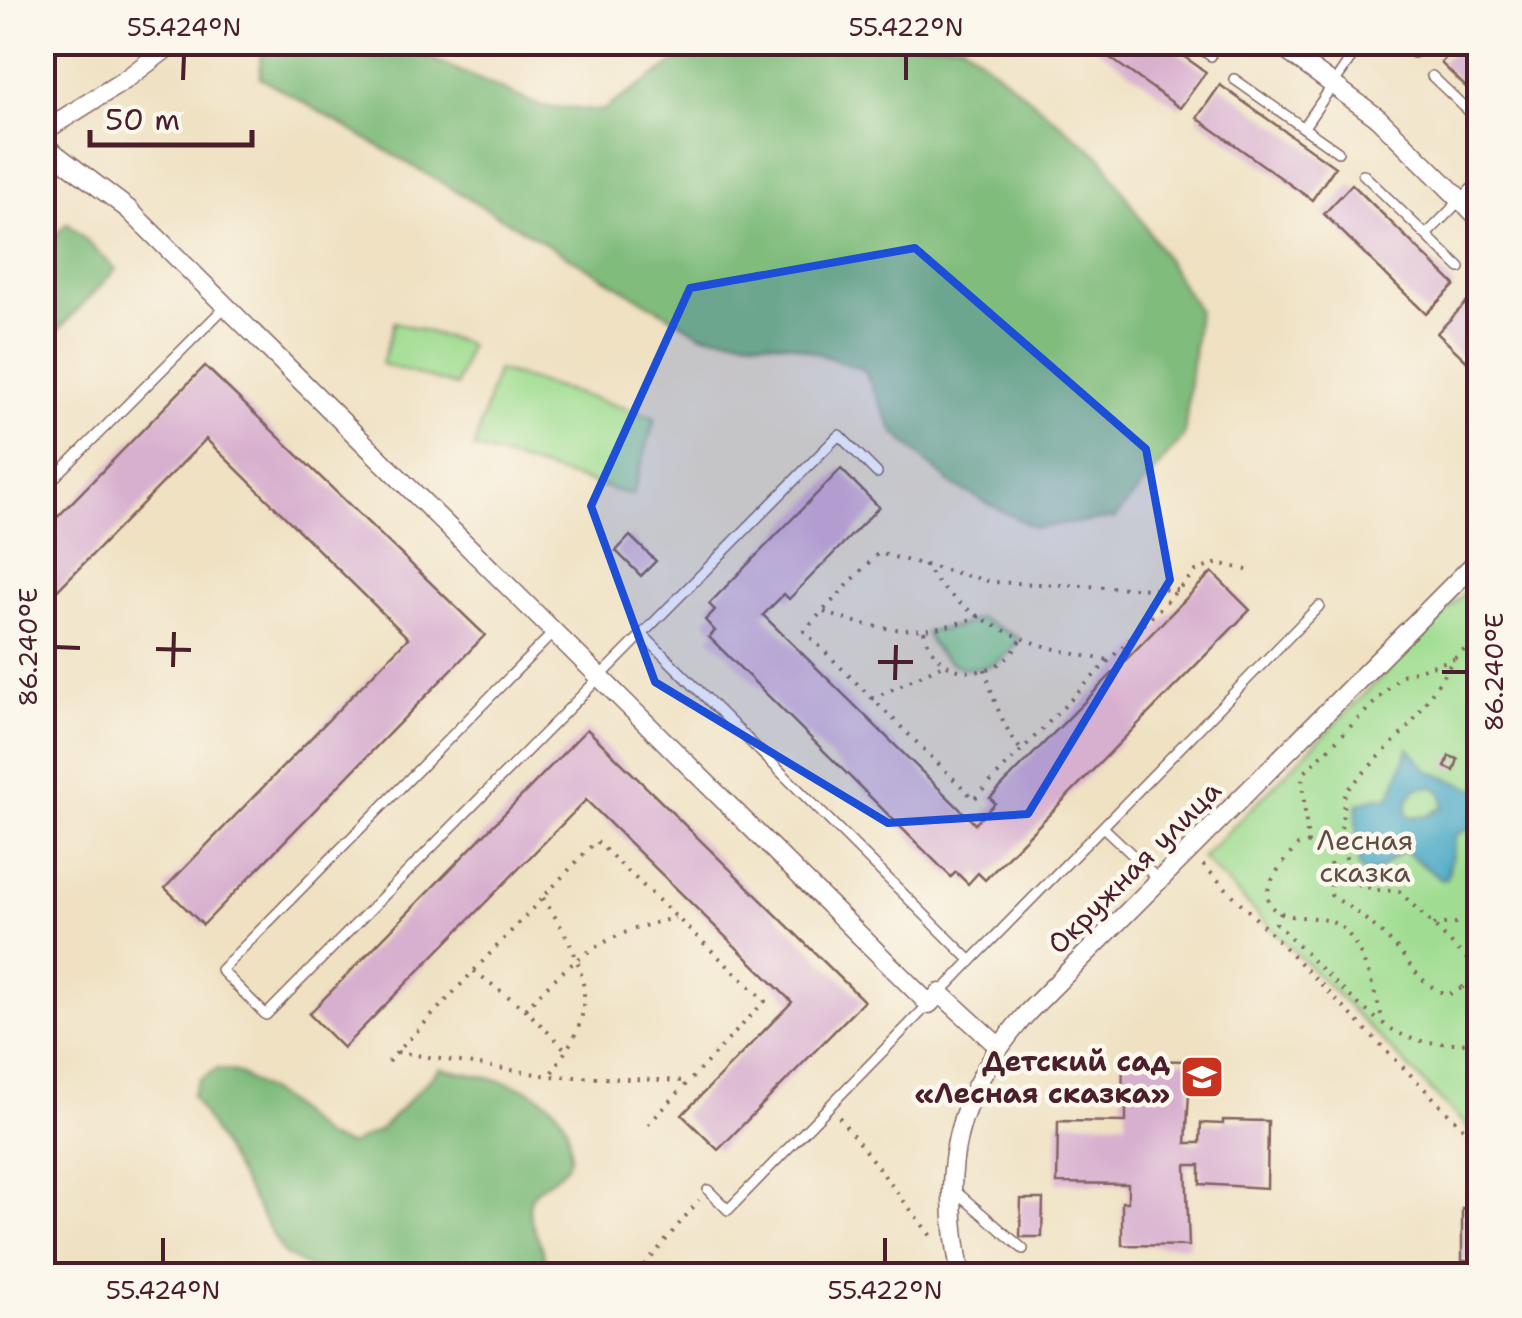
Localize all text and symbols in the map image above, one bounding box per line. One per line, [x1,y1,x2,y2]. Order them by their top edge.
text: 55.424°N [127,10,241,44]
text: 55.422°N [848,10,964,44]
scale bar [90,85,252,147]
text: 50 m [105,99,180,140]
text: 86.240°E [11,588,45,707]
text: 86.240°E [1477,613,1511,732]
street label: Окружная улица [1039,772,1229,962]
park label: Лесная сказка [1317,821,1413,891]
place label: Детский сад «Лесная сказка» [915,1042,1170,1112]
school or university icon: Детский сад «Лесная сказка» [1179,1054,1225,1100]
text: 55.424°N [106,1273,220,1307]
text: 55.422°N [827,1273,943,1307]

